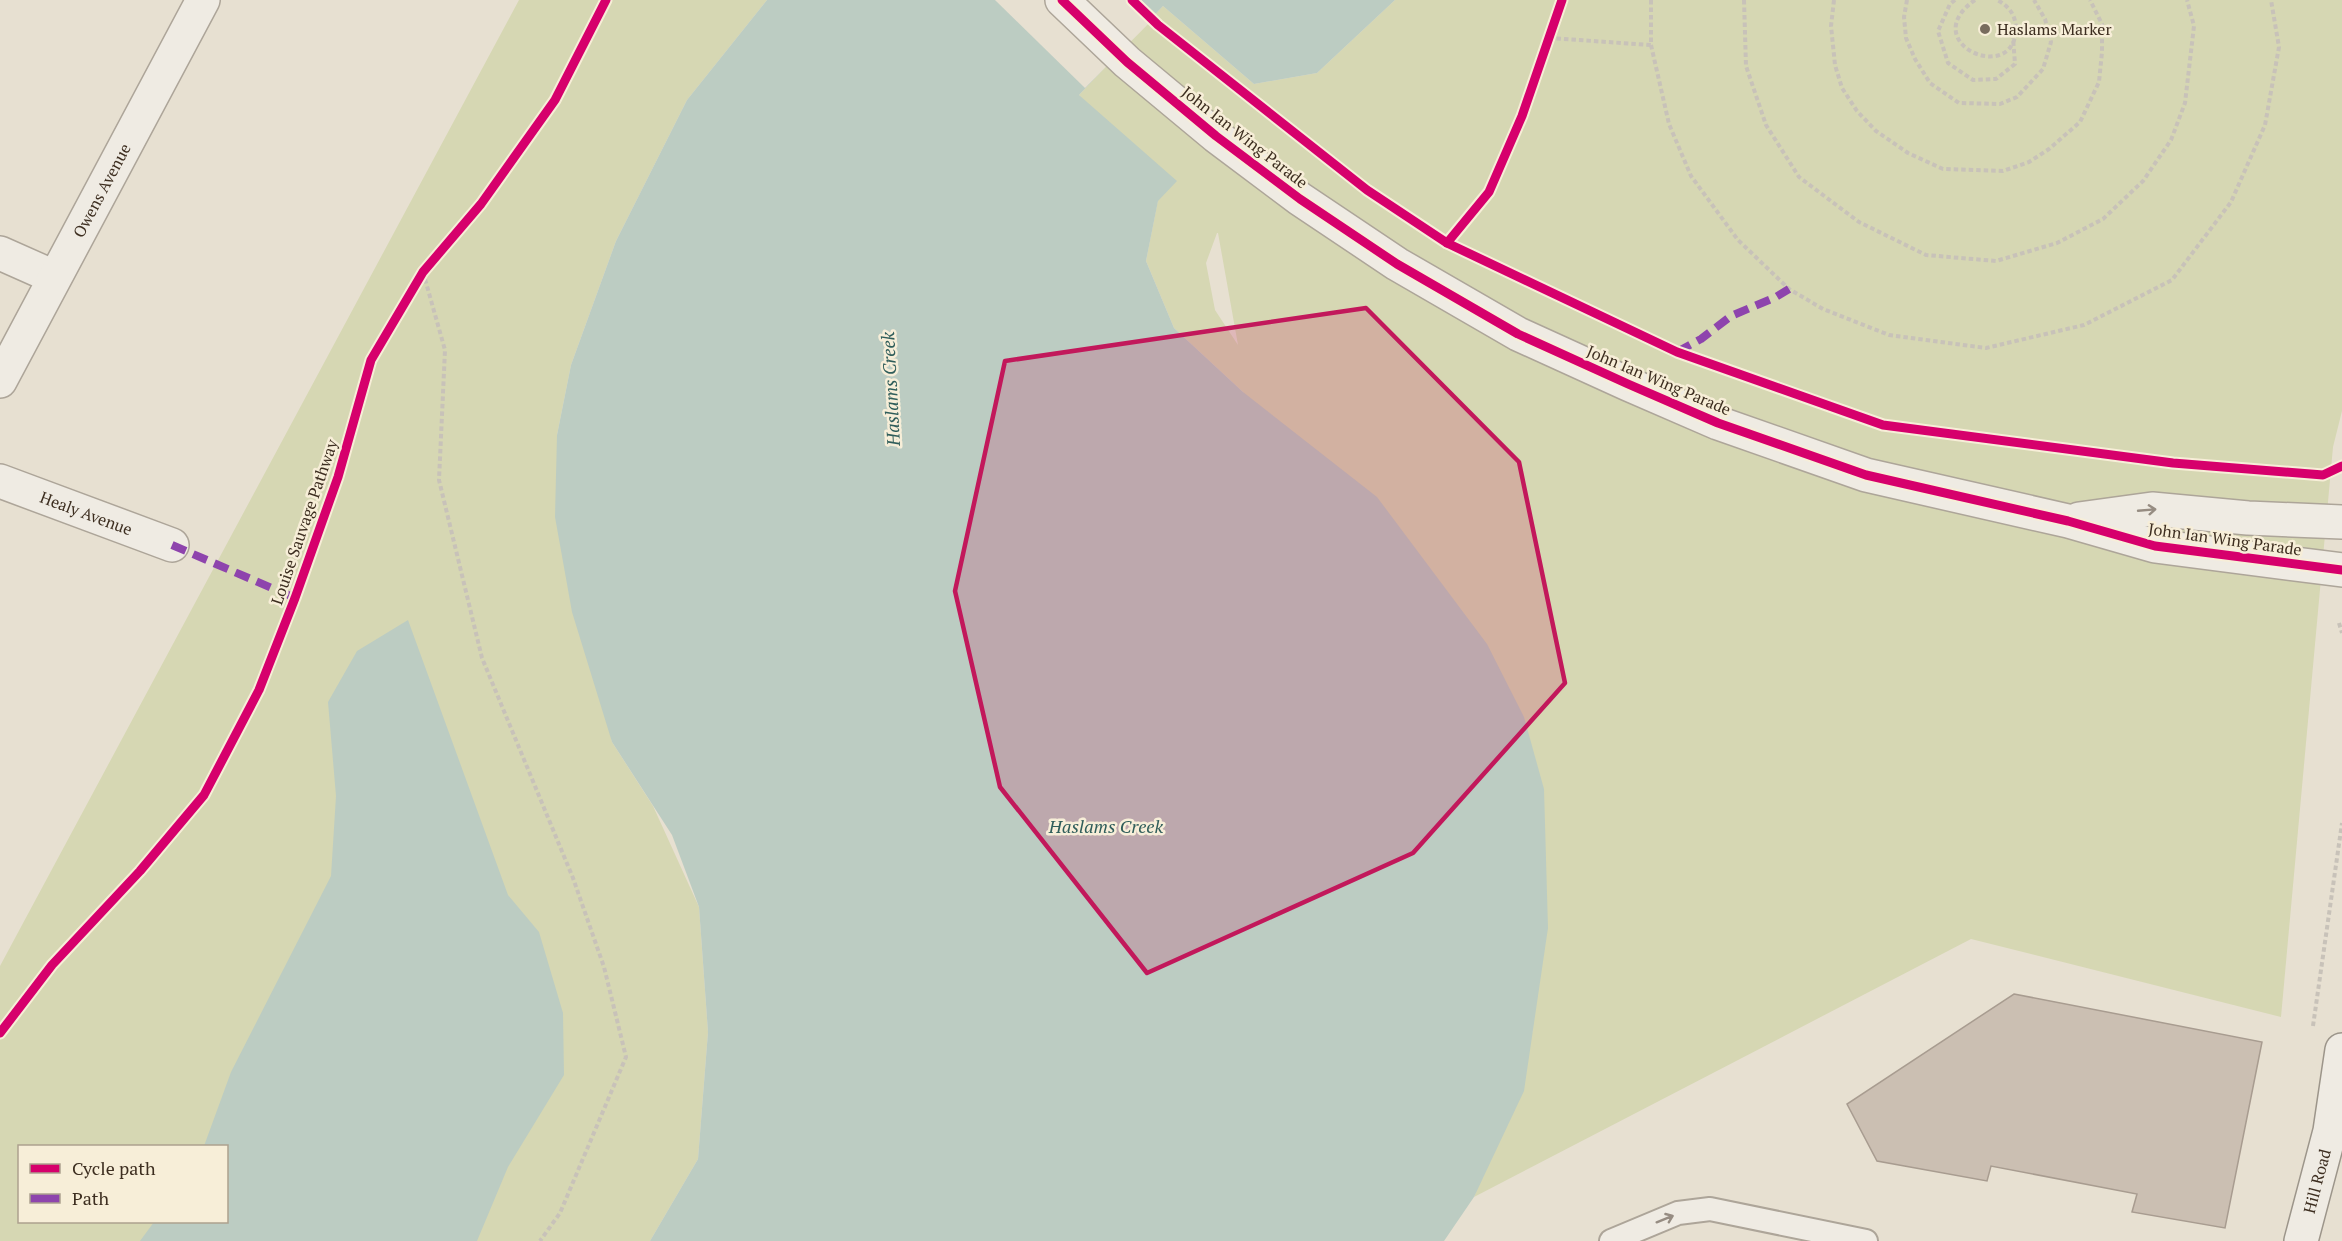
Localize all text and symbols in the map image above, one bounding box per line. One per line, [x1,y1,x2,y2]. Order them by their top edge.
place label: Haslams Marker [1997,18,2112,40]
marker: Haslams Marker [1978,22,1992,36]
street label: John Ian Wing Parade [1177,81,1313,193]
street label: Owens Avenue [67,139,136,241]
water label: Haslams Creek [875,331,905,448]
street label: John Ian Wing Parade [1584,340,1734,420]
street label: Louise Sauvage Pathway [265,435,343,608]
street label: Healy Avenue [37,486,135,540]
one-way arrow [2136,504,2156,515]
street label: John Ian Wing Parade [2147,517,2303,561]
water label: Haslams Creek [1048,814,1164,838]
legend [18,1145,228,1223]
street label: Hill Road [2298,1146,2336,1216]
text: Cycle path [72,1156,156,1180]
text: Path [72,1186,109,1210]
one-way arrow [1655,1213,1674,1224]

